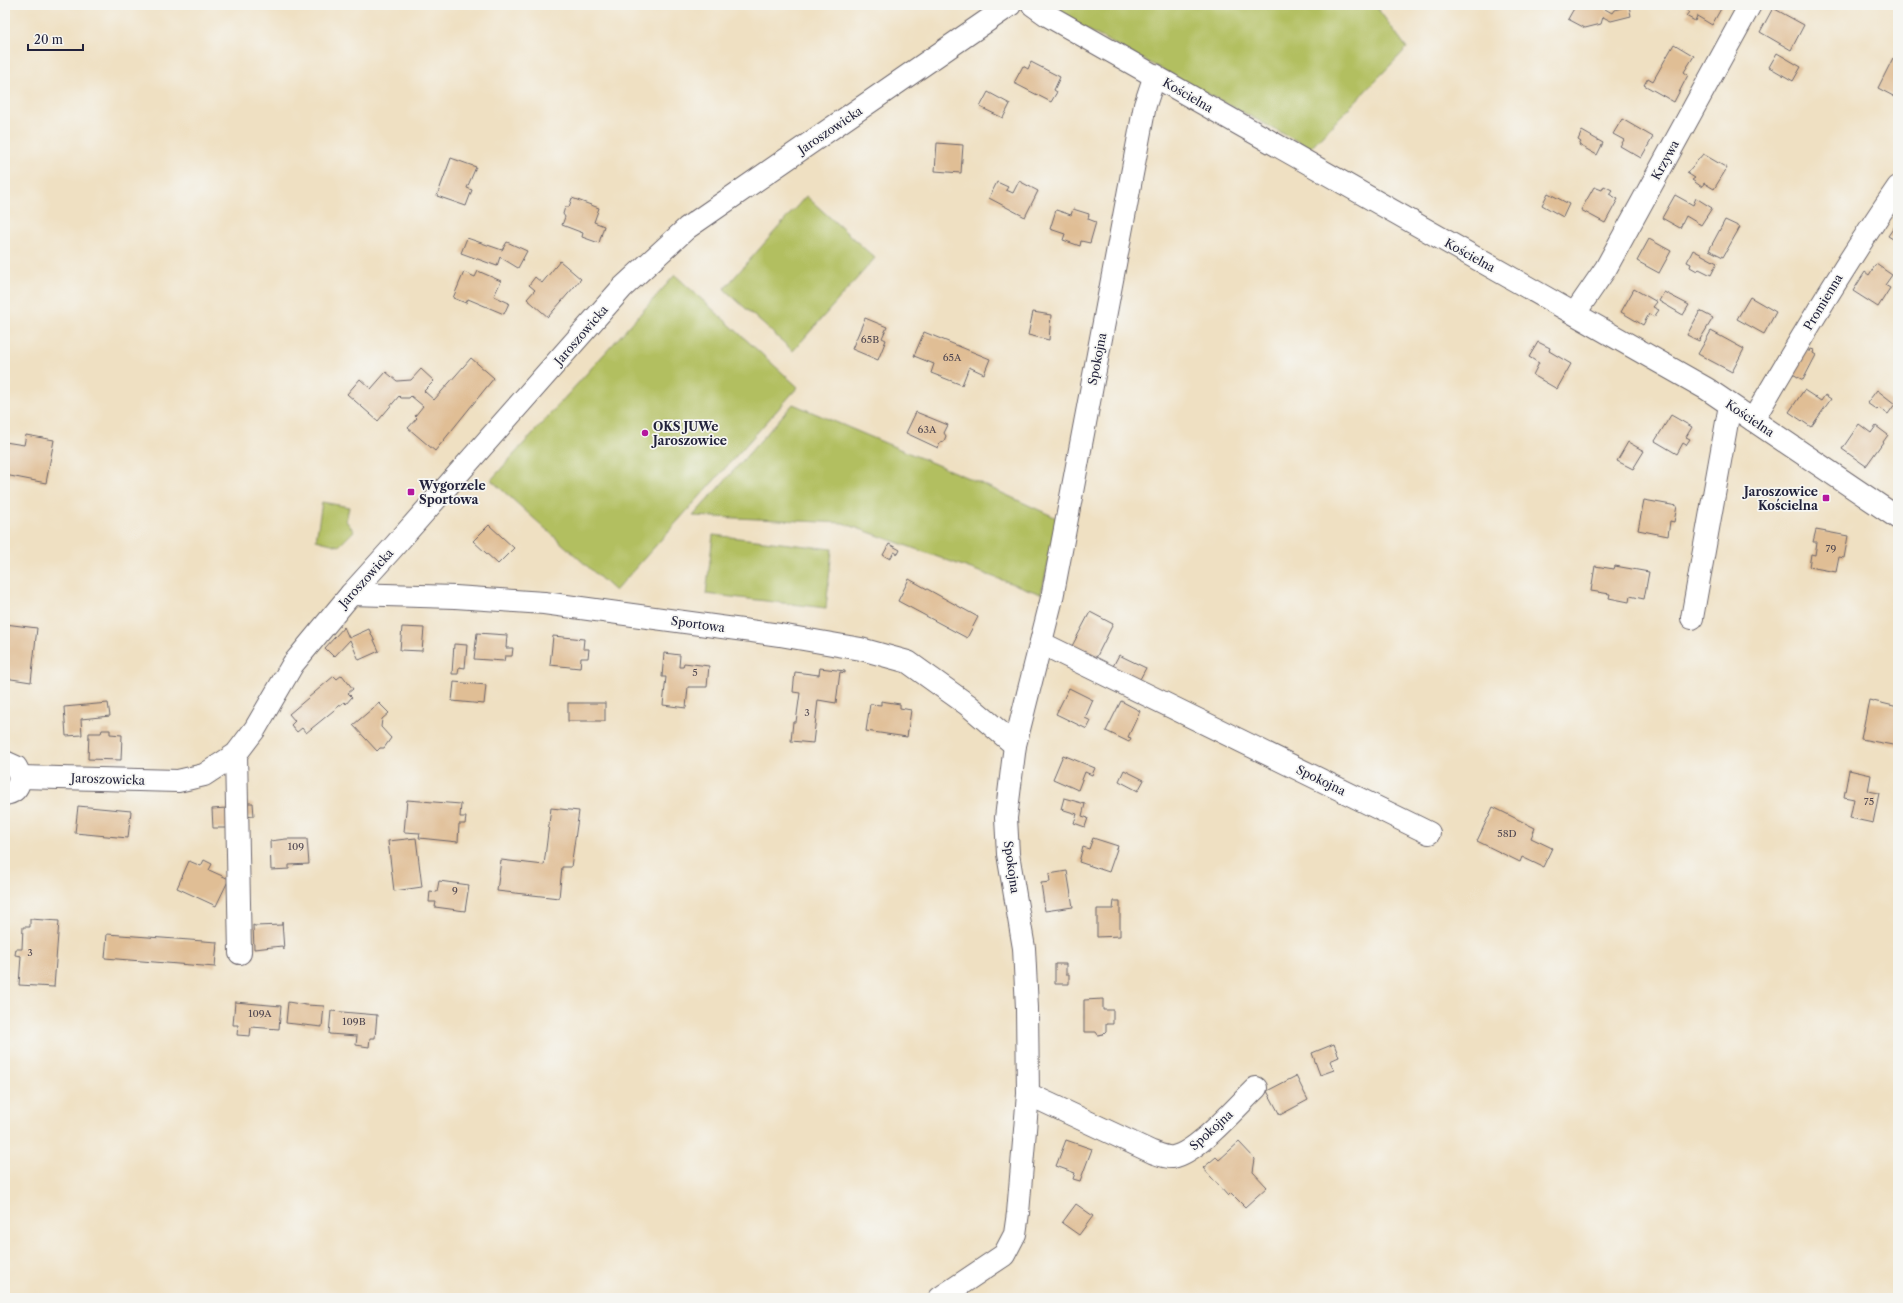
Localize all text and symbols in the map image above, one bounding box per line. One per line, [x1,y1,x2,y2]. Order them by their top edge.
scale bar [28,26,83,52]
text: 20 m [34,32,63,47]
street label: Kościelna [1160,75,1216,116]
street label: Jaroszowicka [793,103,865,158]
street label: Krzywa [1648,137,1682,183]
street label: Kościelna [1442,235,1499,275]
street label: Promienna [1800,271,1846,333]
street label: Jaroszowicka [550,302,611,369]
street label: Spokojna [1085,331,1110,386]
house number: 65B [861,333,879,346]
house number: 65A [943,351,962,364]
street label: Kościelna [1723,396,1778,440]
place label: OKS JUWe Jaroszowice [651,419,727,448]
house number: 63A [918,423,937,436]
marker: OKS JUWe Jaroszowice [640,428,650,438]
place label: Wygorzele Sportowa [418,478,486,507]
place label: Jaroszowice Kościelna [1742,484,1819,513]
marker: Wygorzele Sportowa [406,487,416,497]
marker: Jaroszowice Kościelna [1821,493,1831,503]
house number: 79 [1826,542,1837,555]
street label: Jaroszowicka [334,545,397,612]
street label: Sportowa [670,613,726,635]
house number: 5 [692,666,698,679]
house number: 3 [804,706,810,719]
street label: Spokojna [1294,762,1349,799]
street label: Jaroszowicka [69,770,146,788]
house number: 75 [1864,795,1874,808]
house number: 58D [1497,827,1517,840]
house number: 109 [288,840,304,853]
street label: Spokojna [1001,840,1023,895]
house number: 9 [452,884,458,897]
house number: 3 [27,946,33,959]
house number: 109A [248,1007,272,1020]
house number: 109B [342,1015,366,1028]
street label: Spokojna [1186,1106,1236,1153]

